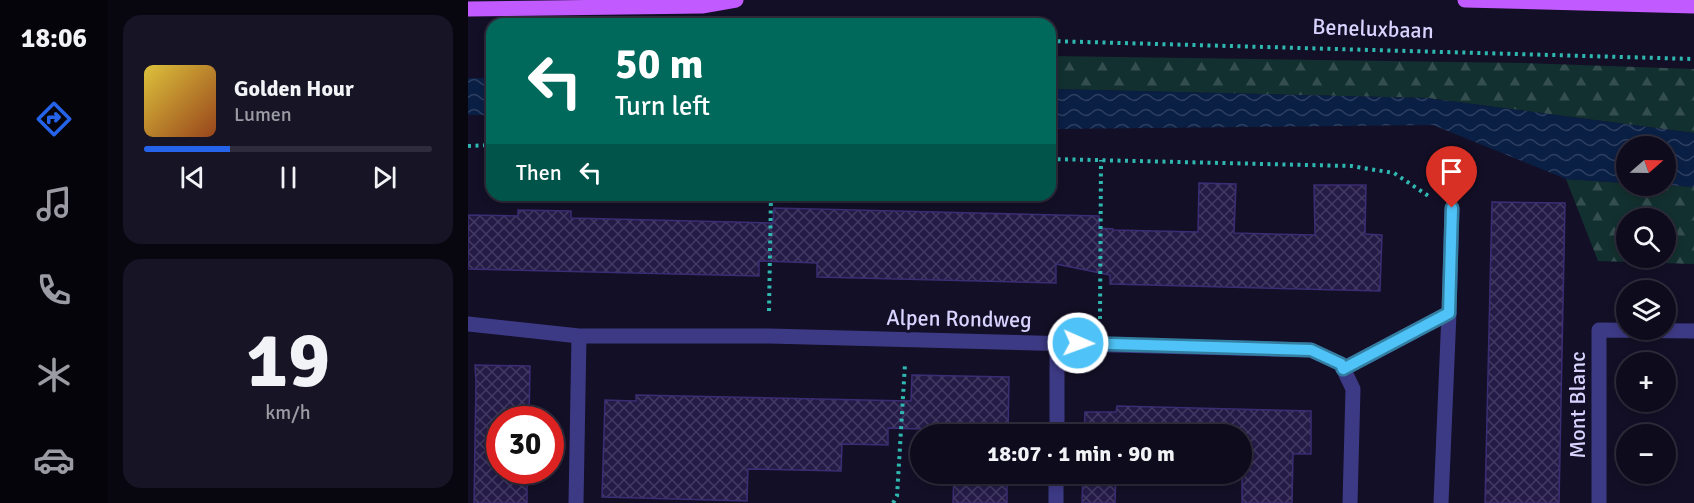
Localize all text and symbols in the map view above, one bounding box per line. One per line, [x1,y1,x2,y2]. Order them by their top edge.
street label: Beneluxbaan [1312,13,1434,44]
text: 18:06 [21,22,87,55]
text: 50 m [615,39,704,90]
icon: left [516,42,594,120]
text: Golden Hour [234,75,354,102]
text: Turn left [615,90,710,123]
icon: directions [33,98,75,140]
text: Lumen [234,102,292,127]
north arrow [1616,136,1676,196]
map controls [1616,136,1676,484]
pin [1426,146,1477,208]
icon: arrive [1435,155,1468,188]
icon: left [574,156,607,189]
text: Then [516,159,562,186]
icon: previous [176,161,209,194]
icon: pause [272,161,305,194]
icon: next [368,161,401,194]
icon: music [33,183,75,225]
button: search [1616,208,1676,268]
icon: phone [33,269,75,311]
button: layers [1616,280,1676,340]
street label: Alpen Rondweg [886,304,1032,333]
position arrow [1046,311,1110,375]
text: 19 [246,313,330,409]
street label: Mont Blanc [1564,351,1591,459]
button: + [1616,352,1676,412]
icon: climate [33,354,75,396]
text: km/h [265,400,311,425]
speed limit sign: 30 [486,406,564,484]
button: − [1616,424,1676,484]
icon: car [33,439,75,481]
text: 18:07 · 1 min · 90 m [987,440,1175,467]

